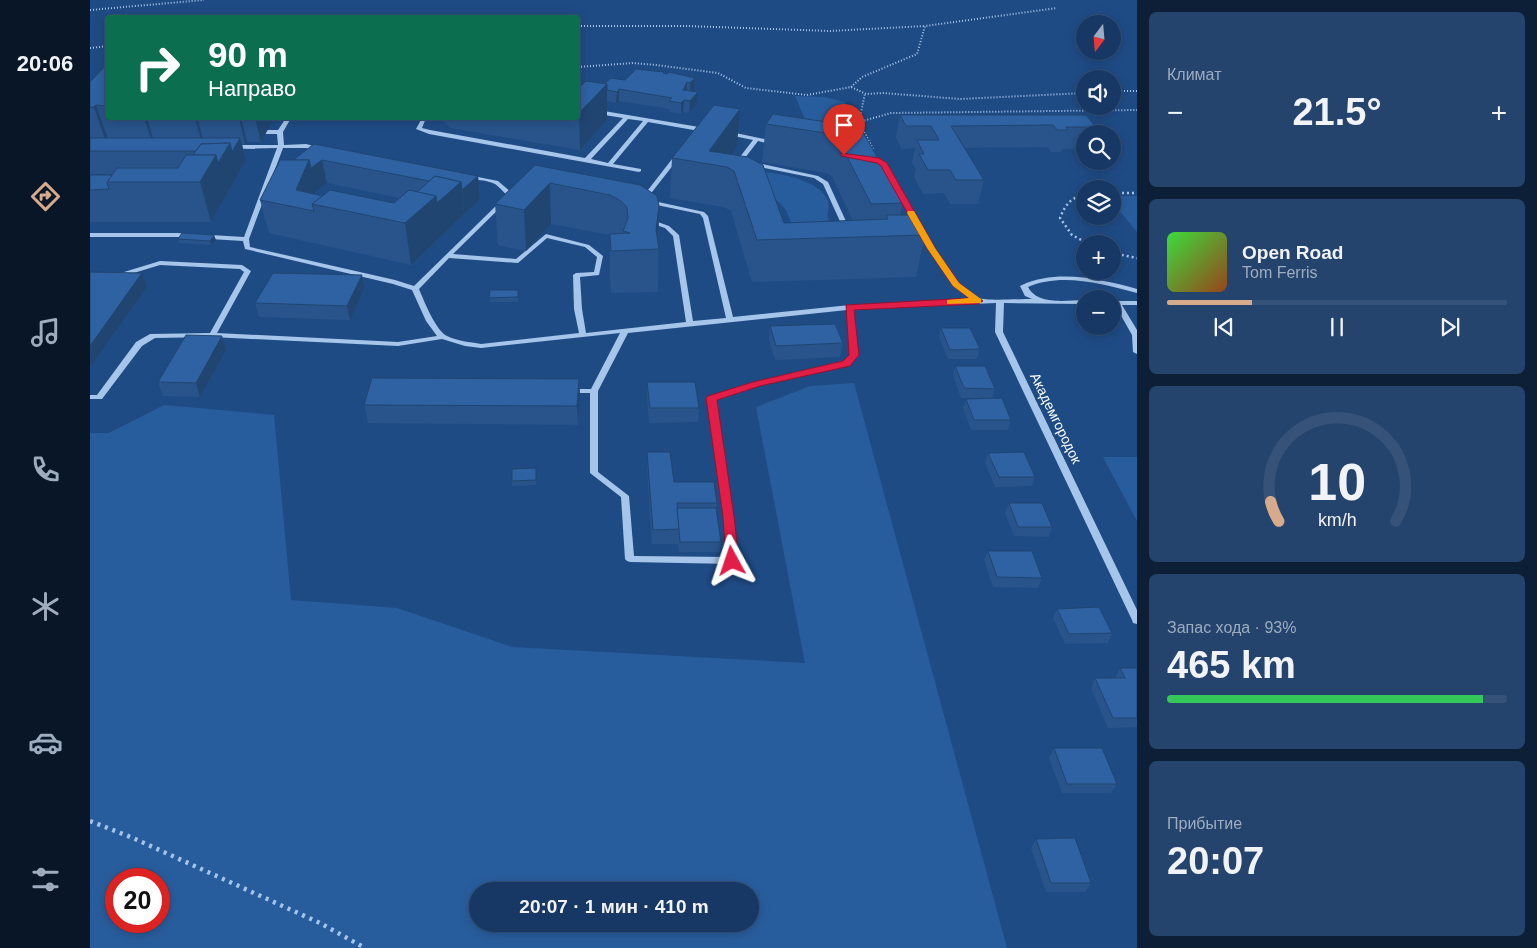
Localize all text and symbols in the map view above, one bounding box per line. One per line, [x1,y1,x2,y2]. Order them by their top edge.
north arrow [1076,15,1121,60]
map controls [1076,15,1121,335]
icon: right [125,35,190,100]
text: 90 m [208,35,288,74]
text: 20:06 [17,51,73,76]
text: Климат [1167,66,1221,83]
button: sound [1076,70,1121,115]
text: Направо [208,76,296,101]
text: 21.5° [1292,91,1382,133]
text: − [1167,97,1183,128]
text: + [1491,97,1507,128]
pin [823,104,865,155]
icon: arrive [830,111,858,139]
button: search [1076,125,1121,170]
icon: directions [28,179,63,214]
button: layers [1076,180,1121,225]
button: + [1076,235,1121,280]
text: Open Road [1242,242,1343,263]
text: Tom Ferris [1242,264,1318,281]
button: − [1076,290,1121,335]
icon: previous [1210,313,1238,341]
icon: pause [1323,313,1351,341]
icon: next [1436,313,1464,341]
icon: music [28,315,63,350]
street label: Академгородок [1027,370,1085,467]
icon: phone [28,452,63,487]
text: 10 [1308,453,1366,511]
text: km/h [1318,510,1356,530]
position arrow [705,534,757,586]
icon: climate [28,589,63,624]
text: Запас хода · 93% [1167,619,1296,636]
text: 465 km [1167,644,1296,686]
icon: car [28,725,63,760]
text: Прибытие [1167,815,1242,832]
text: 20:07 [1167,840,1264,882]
icon: filters [28,862,63,897]
speed limit sign: 20 [105,868,170,933]
text: 20:07 · 1 мин · 410 m [519,896,709,917]

